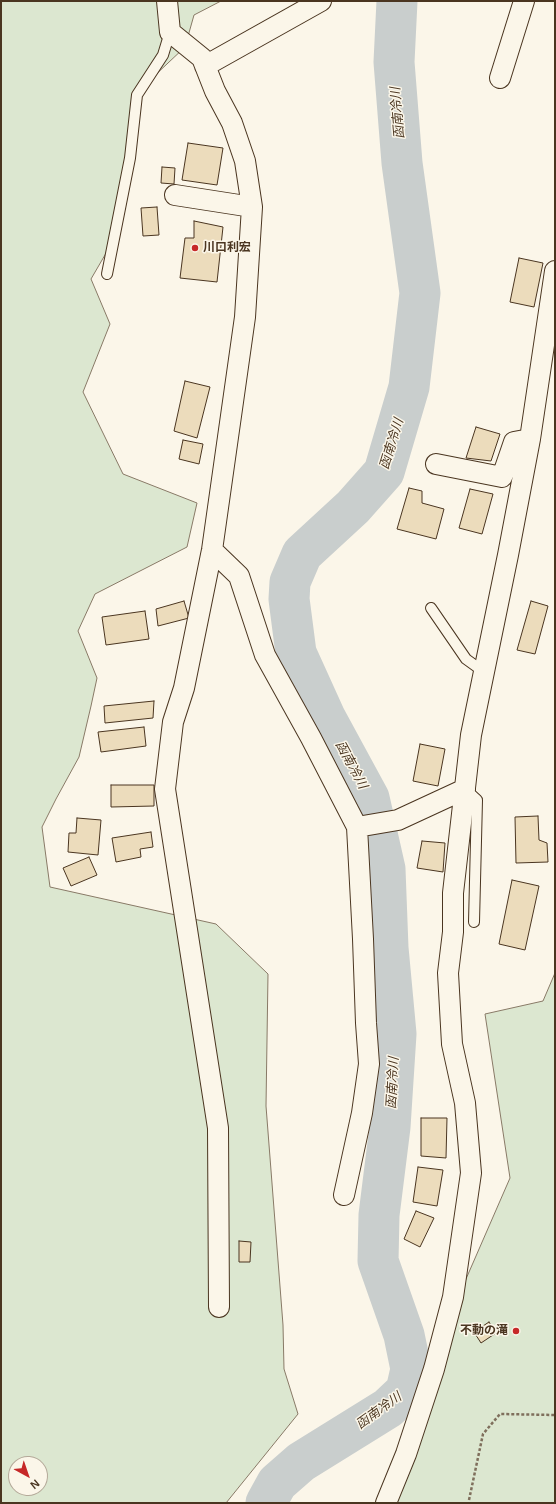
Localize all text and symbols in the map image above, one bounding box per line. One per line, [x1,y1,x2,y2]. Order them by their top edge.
water label: 函南冷川 [388,86,408,140]
place label: 川口利宏 [203,241,251,255]
marker: 川口利宏 [190,243,200,253]
water label: 函南冷川 [377,417,407,471]
water label: 函南冷川 [332,738,370,792]
water label: 函南冷川 [384,1057,402,1109]
place label: 不動の滝 [460,1324,508,1338]
marker: 不動の滝 [511,1326,521,1336]
water label: 函南冷川 [353,1389,405,1433]
north arrow [8,1456,48,1496]
text: N [28,1477,42,1492]

